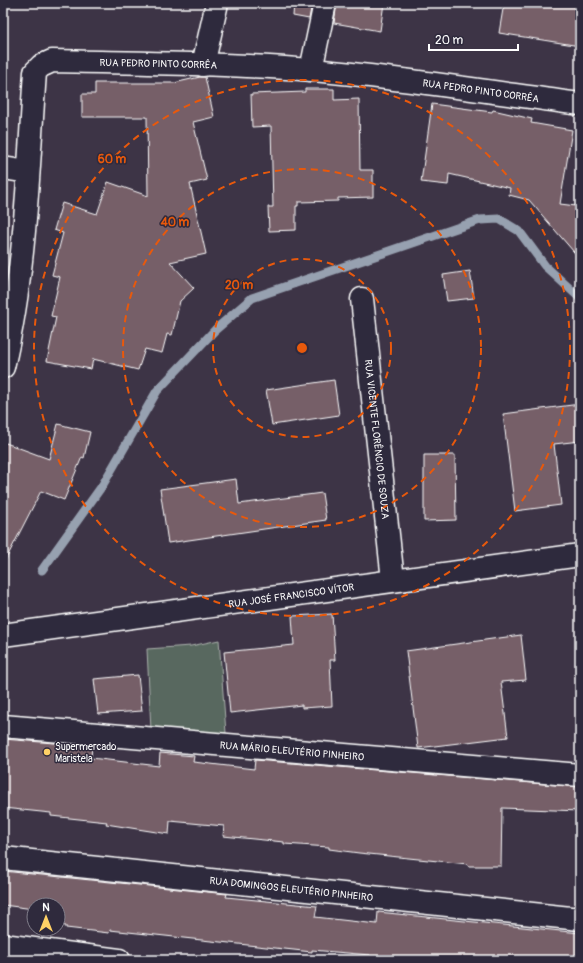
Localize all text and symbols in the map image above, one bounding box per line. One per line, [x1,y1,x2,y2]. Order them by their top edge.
scale bar [429,26,518,52]
text: 20 m [435,33,464,48]
street label: RUA PEDRO PINTO CORRÊA [99,57,218,72]
street label: RUA PEDRO PINTO CORRÊA [422,77,540,105]
text: 60 m [98,152,127,167]
text: 40 m [160,215,190,230]
text: 20 m [225,278,253,293]
centre of rings [295,341,309,355]
street label: RUA VICENTE FLORÊNCIO DE SOUZA [362,359,391,520]
street label: RUA JOSÉ FRANCISCO VÍTOR [228,581,355,611]
street label: RUA MÁRIO ELEUTÉRIO PINHEIRO [219,739,365,764]
place label: Supermercado Maristela [55,741,117,765]
marker: Supermercado Maristela [42,747,52,757]
street label: RUA DOMINGOS ELEUTÉRIO PINHEIRO [209,875,374,904]
north arrow [26,897,66,937]
text: N [42,901,50,914]

